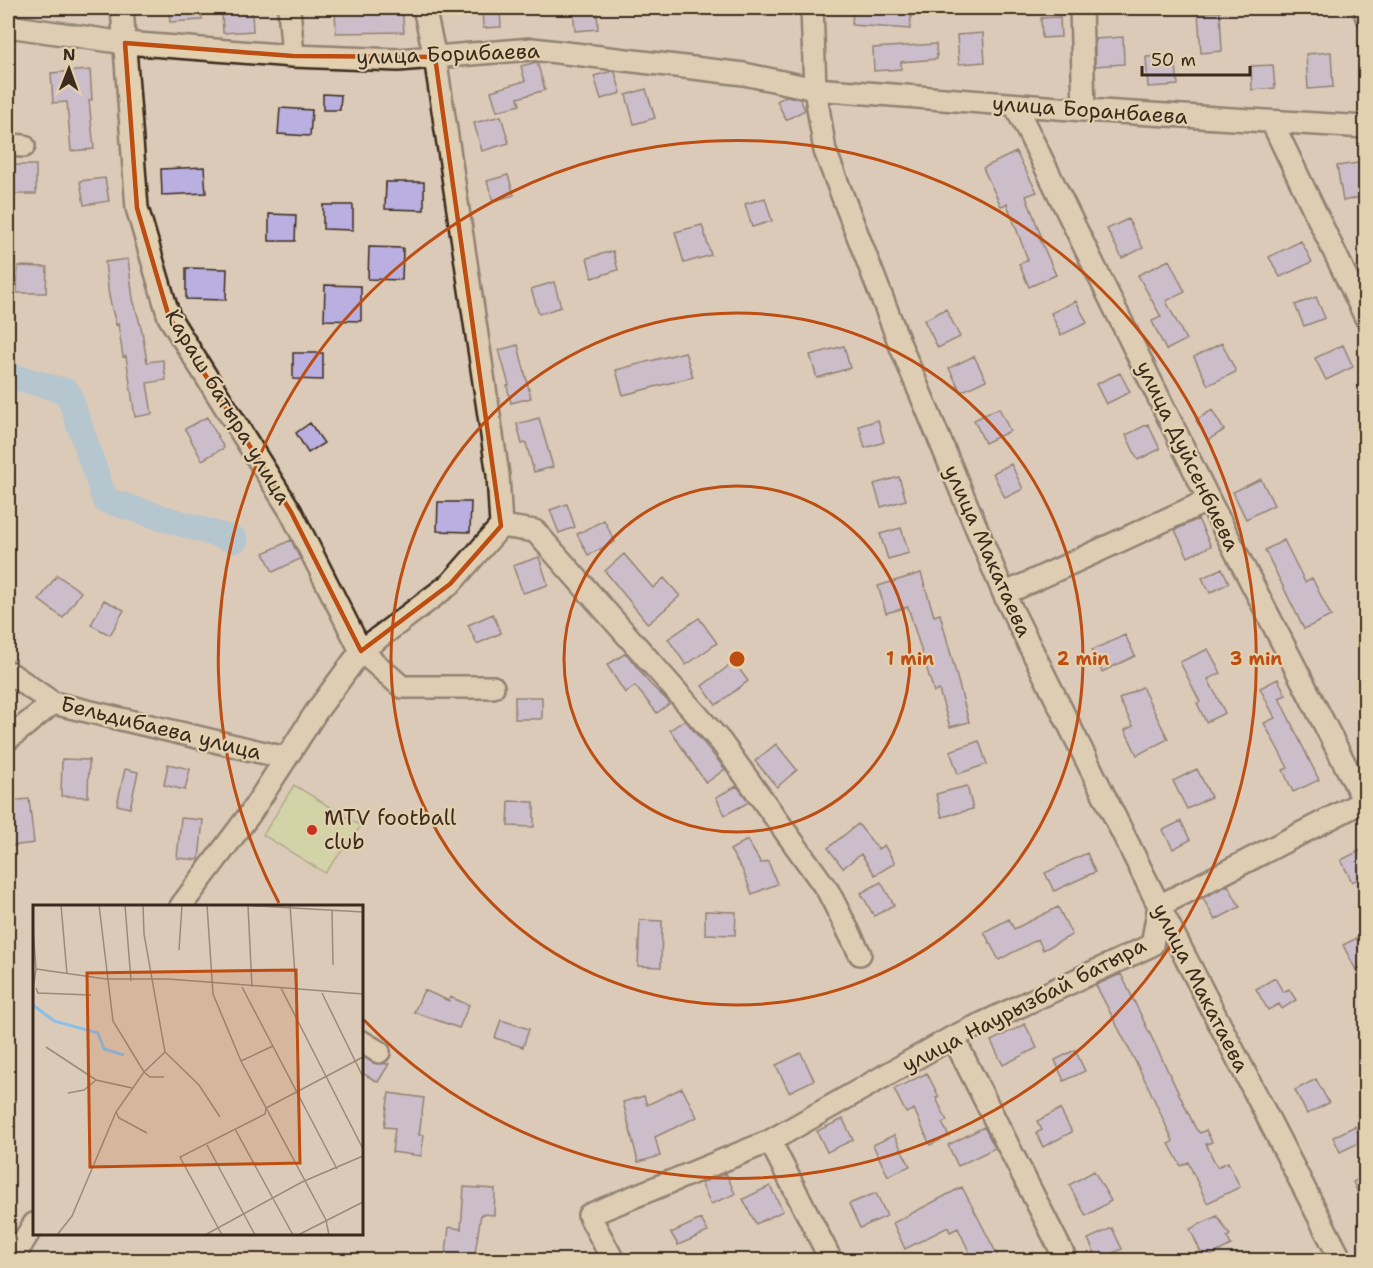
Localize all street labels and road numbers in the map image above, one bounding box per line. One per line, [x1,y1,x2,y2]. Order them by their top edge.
street label: улица Борибаева [356,37,540,71]
street label: улица Боранбаева [991,89,1189,131]
street label: Караш батыра улица [159,304,297,510]
street label: улица Дуйсенбиева [1130,356,1246,556]
street label: улица Макатаева [937,460,1039,642]
street label: Бельдибаева улица [58,690,264,766]
street label: улица Макатаева [1146,899,1256,1077]
street label: улица Наурызбай батыра [897,931,1151,1079]

